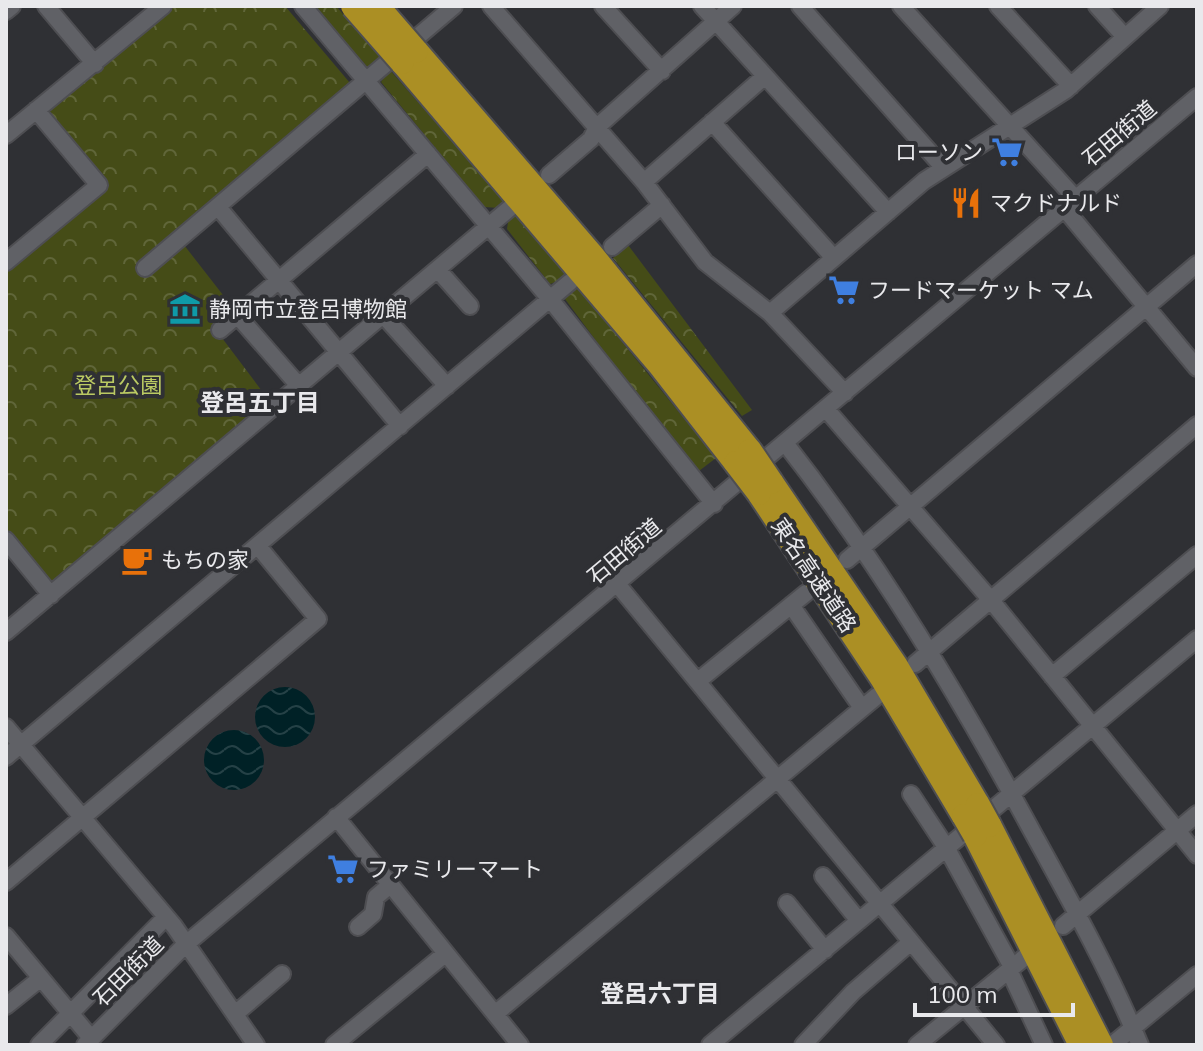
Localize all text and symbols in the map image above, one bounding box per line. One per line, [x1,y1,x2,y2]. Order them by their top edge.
street label: 石田街道 [1076,94,1162,172]
supermarket icon: ローソン [990,135,1024,169]
place label: ローソン [895,138,983,166]
restaurant icon: マクドナルド [949,186,983,220]
place label: マクドナルド [990,189,1122,217]
supermarket icon: フードマーケット マム [827,273,861,307]
place label: フードマーケット マム [868,276,1094,304]
museum icon: 静岡市立登呂博物館 [168,292,202,326]
place label: 静岡市立登呂博物館 [209,295,407,323]
park label: 登呂公園 [74,371,162,399]
district label: 登呂五丁目 [200,387,320,417]
street label: 石田街道 [581,512,667,590]
street label: 東名高速道路 [765,512,863,638]
cafe icon: もちの家 [120,543,154,577]
place label: もちの家 [161,546,249,574]
supermarket icon: ファミリーマート [326,852,360,886]
place label: ファミリーマート [367,855,543,883]
street label: 石田街道 [87,930,169,1012]
scale bar [915,967,1073,1017]
district label: 登呂六丁目 [600,978,720,1008]
text: 100 m [927,979,998,1009]

